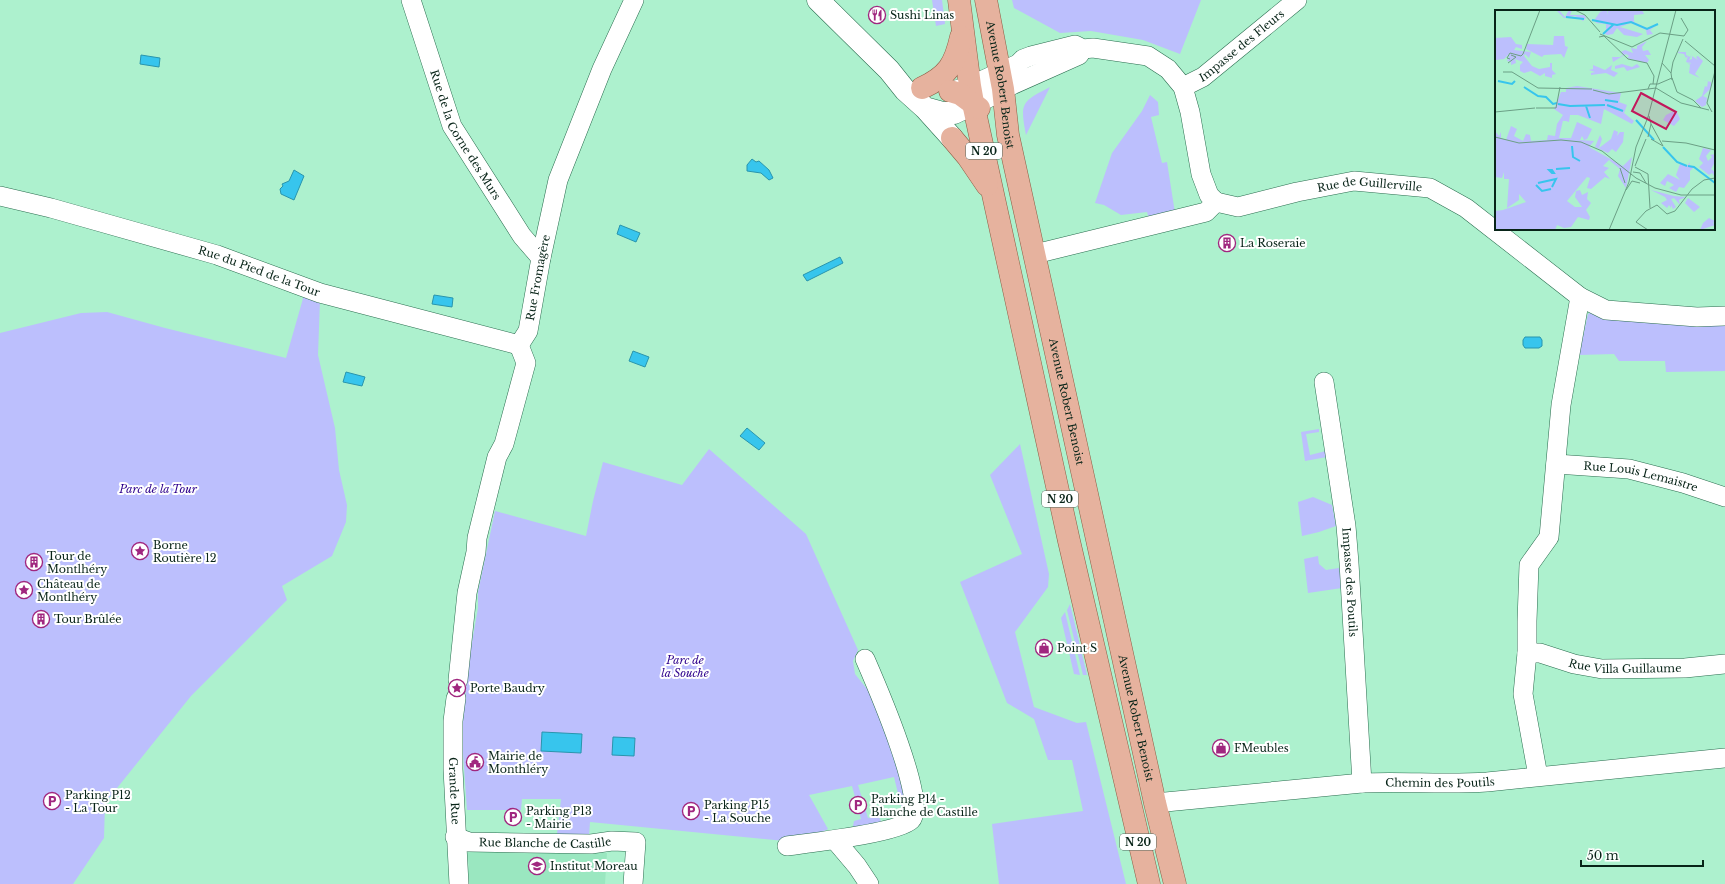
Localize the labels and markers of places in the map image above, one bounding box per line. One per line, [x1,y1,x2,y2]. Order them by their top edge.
restaurant icon: Sushi Linas [867,5,887,25]
place label: Sushi Linas [890,8,954,22]
building icon: La Roseraie [1217,233,1237,253]
place label: La Roseraie [1240,236,1306,250]
place label: Borne Routière 12 [153,538,217,565]
place icon: Borne Routière 12 [130,541,150,561]
place label: Tour de Montlhéry [47,549,107,576]
building icon: Tour de Montlhéry [24,552,44,572]
place label: Château de Montlhéry [37,577,100,604]
place icon: Château de Montlhéry [14,580,34,600]
building icon: Tour Brûlée [31,609,51,629]
place label: Tour Brûlée [54,612,122,626]
shop icon: Point S [1034,638,1054,658]
place label: Point S [1057,641,1097,655]
place icon: Porte Baudry [447,678,467,698]
place label: Porte Baudry [470,681,545,695]
shop icon: FMeubles [1211,738,1231,758]
place label: FMeubles [1234,741,1289,755]
place label: Mairie de Monthléry [488,749,548,776]
public building icon: Mairie de Monthléry [465,752,485,772]
place label: Parking P12 - La Tour [65,788,131,815]
parking icon: Parking P12 - La Tour [42,791,62,811]
place label: Parking P14 - Blanche de Castille [871,792,978,819]
parking icon: Parking P14 - Blanche de Castille [848,795,868,815]
place label: Parking P15 - La Souche [704,798,771,825]
parking icon: Parking P15 - La Souche [681,801,701,821]
place label: Parking P13 - Mairie [526,804,592,831]
parking icon: Parking P13 - Mairie [503,807,523,827]
school or university icon: Institut Moreau [527,856,547,876]
place label: Institut Moreau [550,859,638,873]

